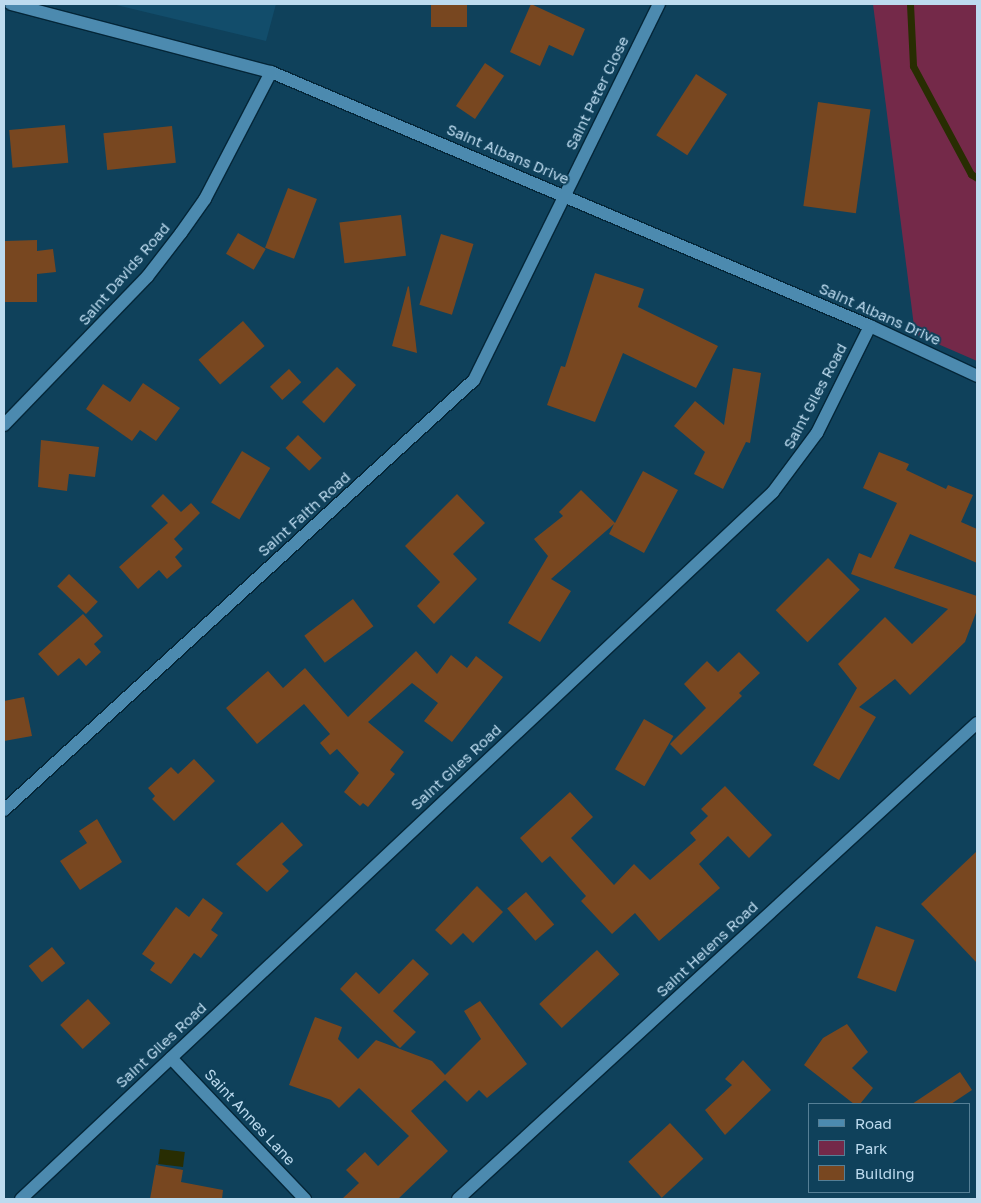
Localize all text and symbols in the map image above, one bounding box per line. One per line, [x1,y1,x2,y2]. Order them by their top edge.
street label: Saint Peter Close [562,33,632,153]
street label: Saint Albans Drive [444,120,572,188]
street label: Saint Davids Road [75,219,173,329]
street label: Saint Albans Drive [816,279,944,349]
street label: Saint Giles Road [780,340,850,452]
street label: Saint Faith Road [254,468,354,560]
street label: Saint Giles Road [407,720,505,814]
street label: Saint Helens Road [653,897,761,1001]
street label: Saint Giles Road [112,998,210,1092]
street label: Saint Annes Lane [201,1065,299,1169]
legend [808,1103,971,1193]
text: Road [855,1114,892,1132]
text: Park [855,1139,887,1157]
text: Building [855,1164,915,1182]

